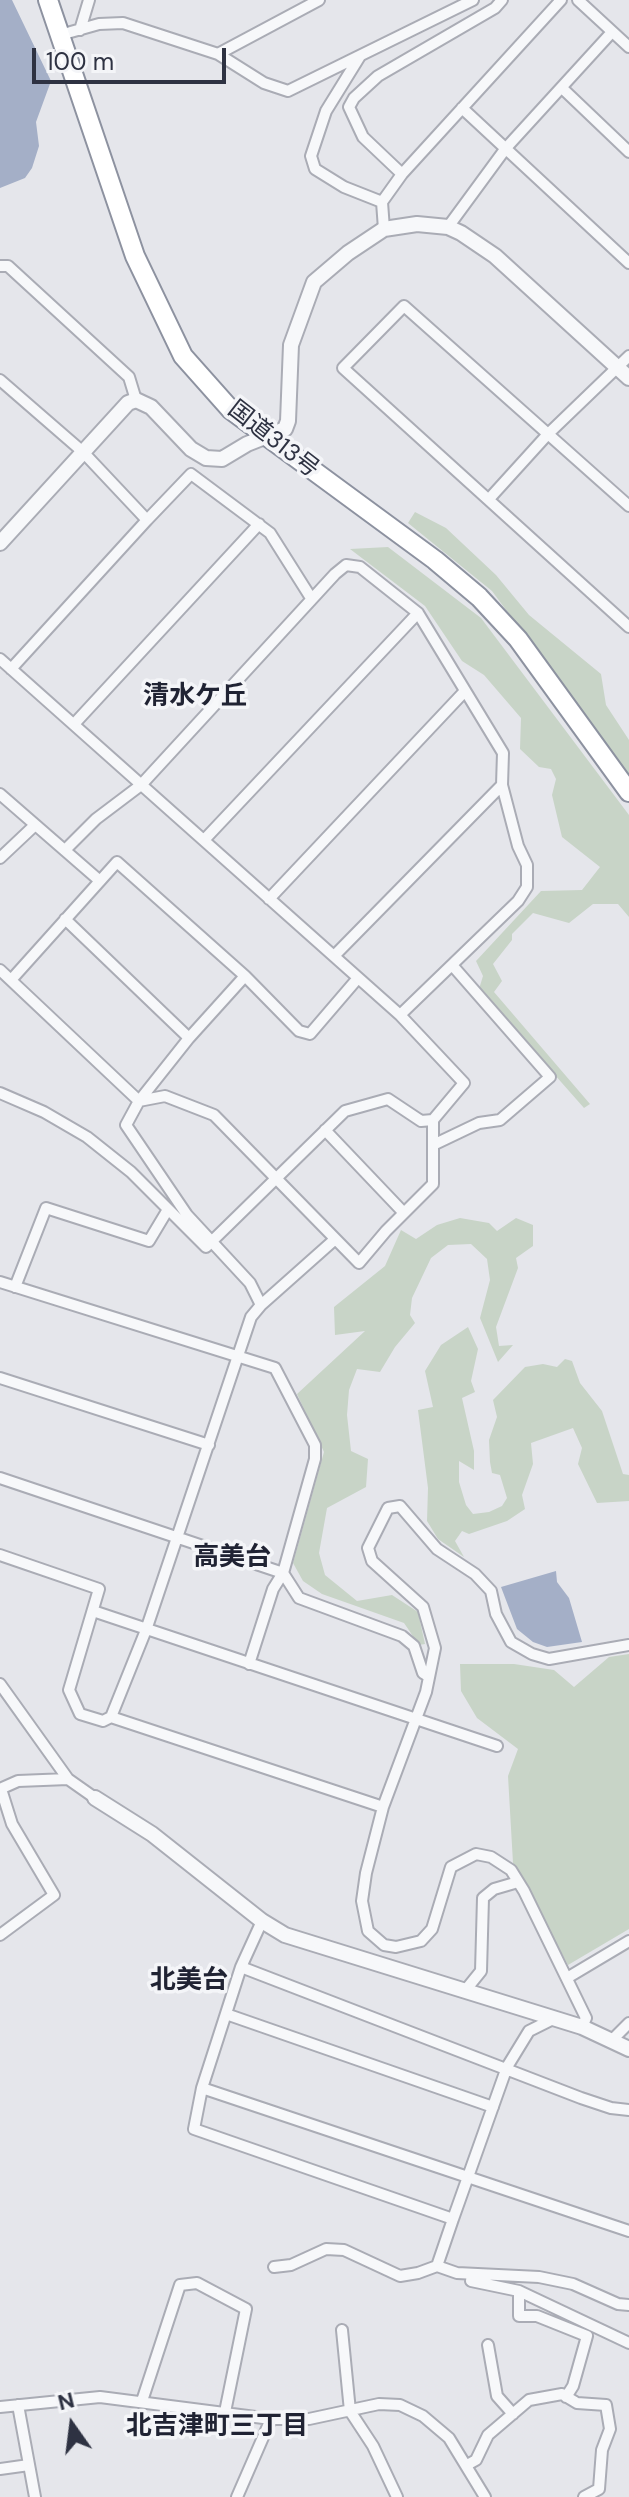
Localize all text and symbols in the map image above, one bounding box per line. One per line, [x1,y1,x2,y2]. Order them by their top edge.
scale bar [36,32,230,82]
text: 100 m [46,46,114,77]
street label: 国道313号 [222,396,324,484]
district label: 清水ケ丘 [143,681,247,713]
district label: 高美台 [193,1542,271,1574]
district label: 北美台 [150,1965,228,1997]
north arrow [32,2385,112,2465]
text: N [55,2385,77,2417]
district label: 北吉津町三丁目 [126,2411,308,2443]

